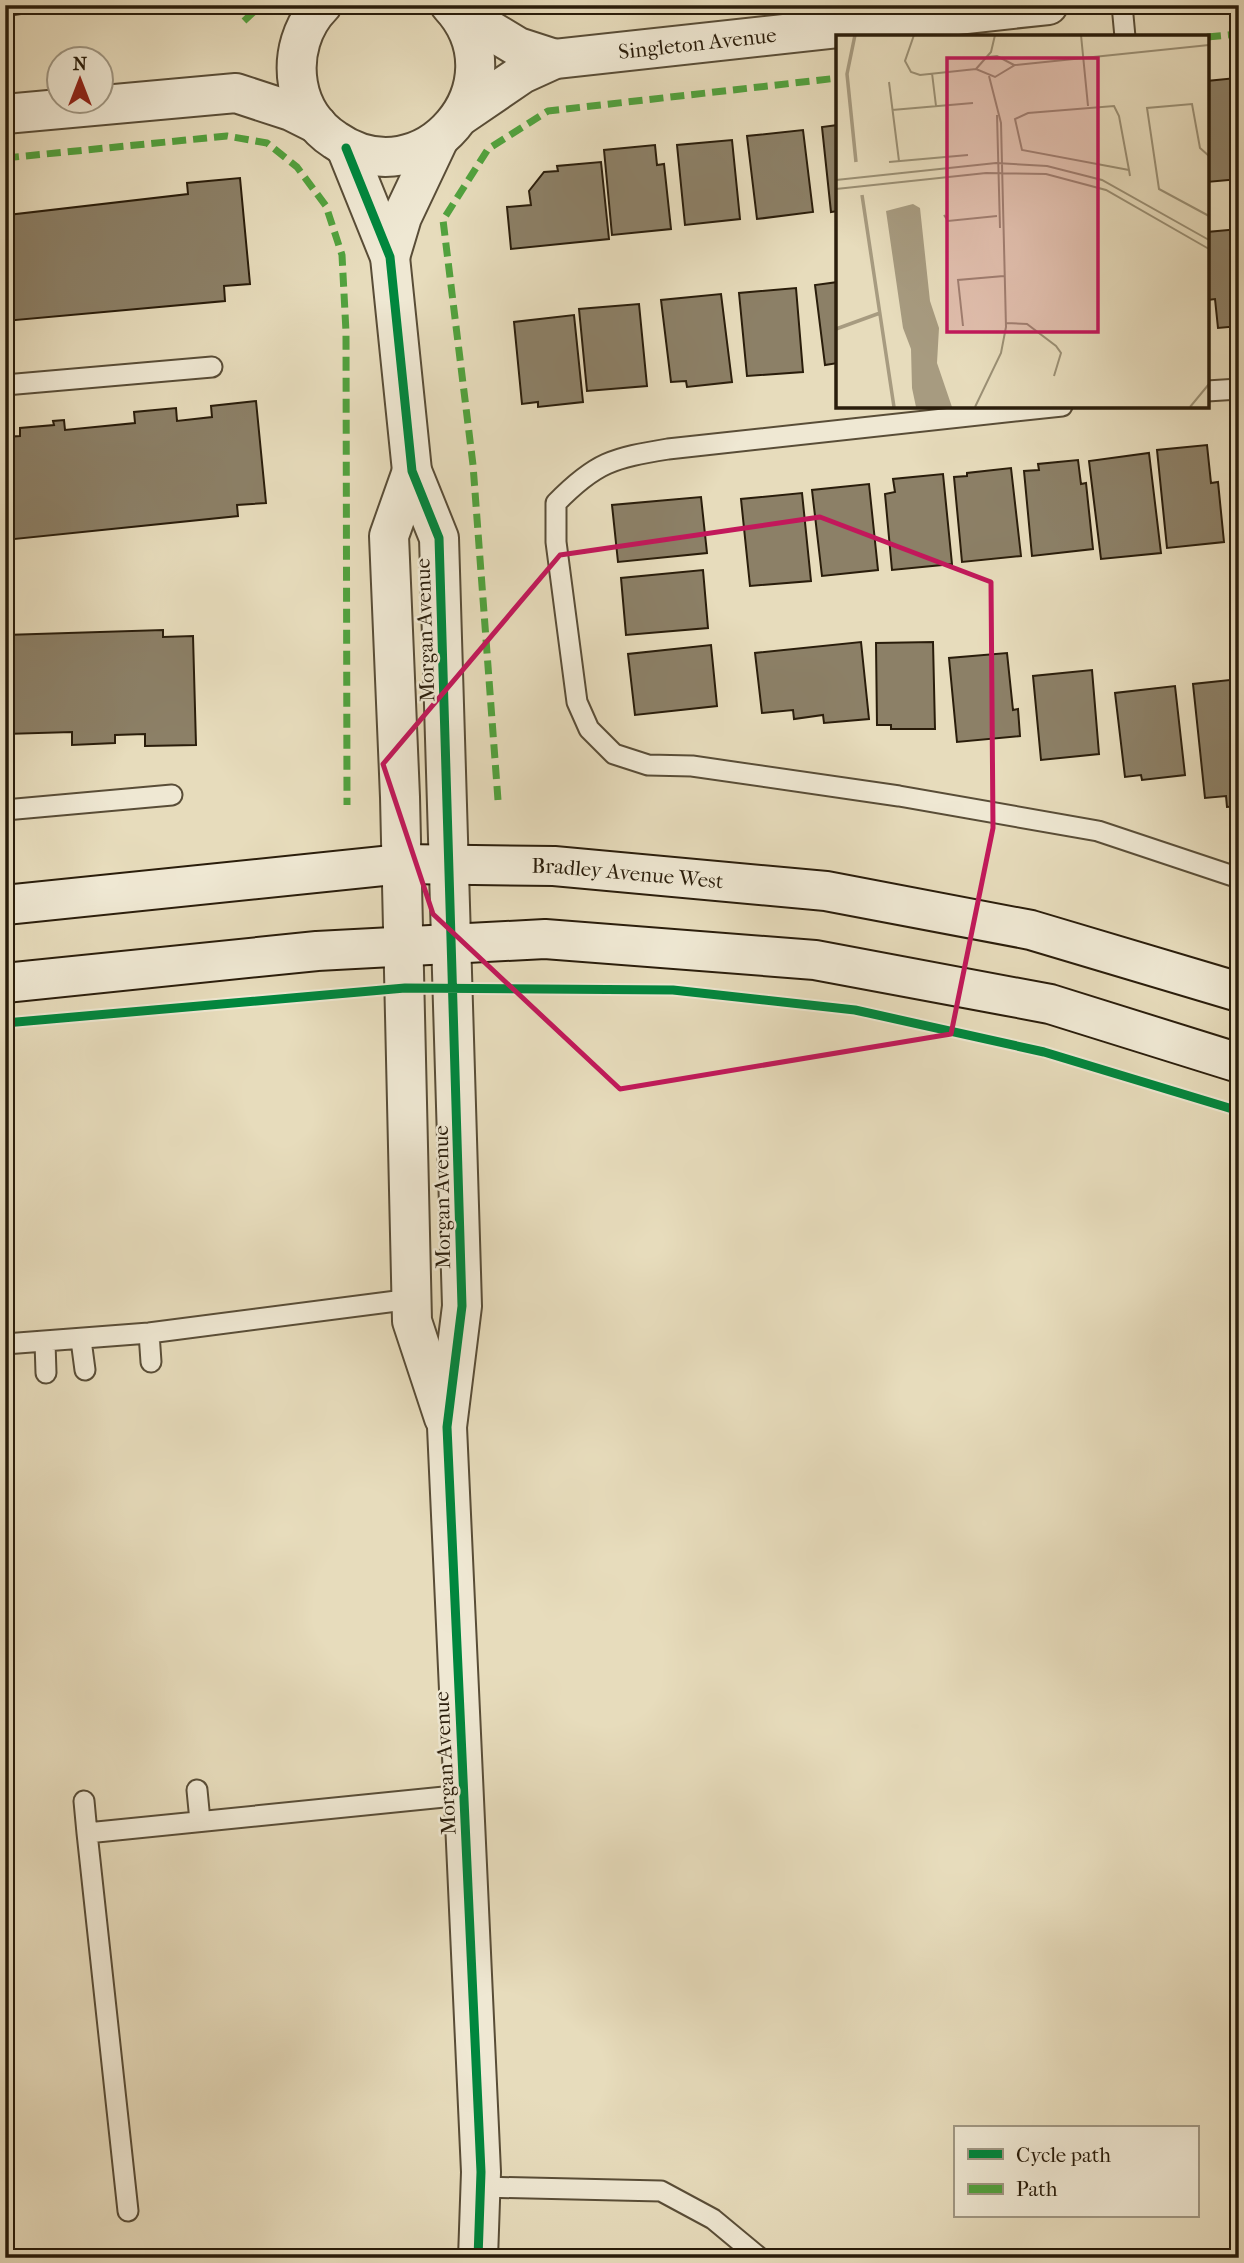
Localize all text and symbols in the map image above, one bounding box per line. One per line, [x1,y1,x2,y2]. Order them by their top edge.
street label: Singleton Avenue [617,23,778,64]
inset map [836,35,1209,408]
north arrow [46,46,116,116]
text: N [73,53,88,75]
street label: Morgan Avenue [410,558,440,702]
street label: Bradley Avenue West [532,854,725,894]
street label: Morgan Avenue [429,1125,455,1269]
street label: Morgan Avenue [429,1691,461,1835]
legend [954,2126,1198,2218]
text: Cycle path [1016,2143,1111,2167]
text: Path [1016,2177,1058,2201]

